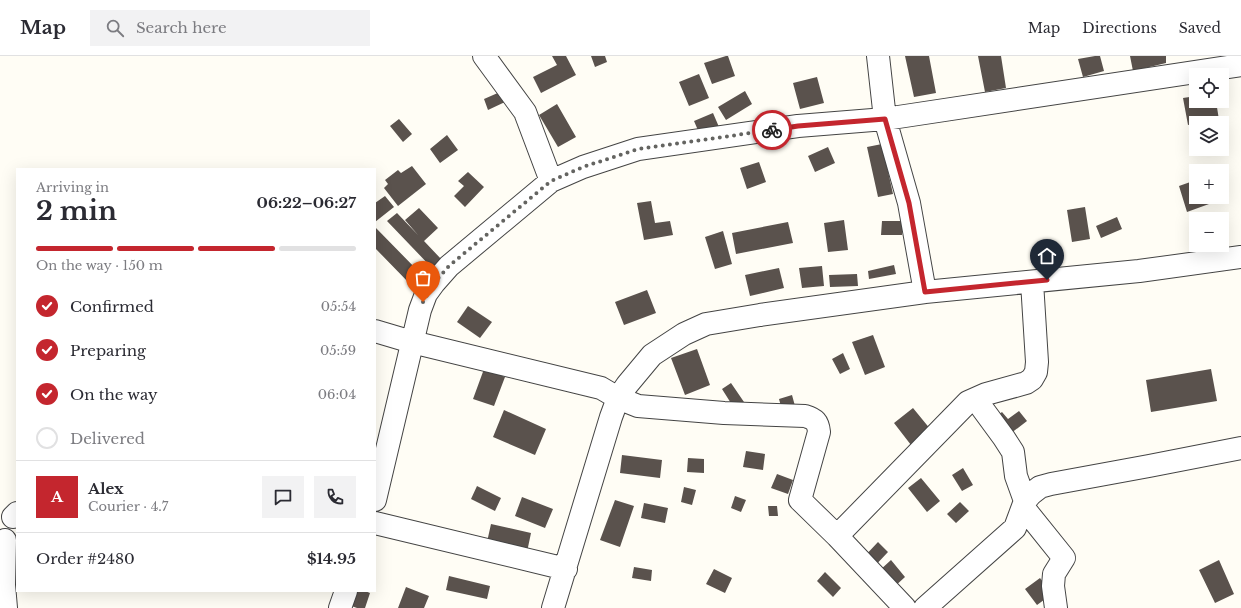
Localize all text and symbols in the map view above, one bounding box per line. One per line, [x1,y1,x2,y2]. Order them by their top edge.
search box [90,10,370,46]
text: Map [20,16,66,39]
icon: search [104,17,126,39]
text: Search here [136,18,227,37]
text: Map [1028,19,1060,37]
text: Directions [1082,19,1157,37]
text: Saved [1179,19,1221,37]
map controls [1189,68,1229,252]
button: locate [1189,68,1229,108]
courier [752,110,792,150]
button: layers [1189,116,1229,156]
icon: bike [761,119,783,141]
button: + [1189,164,1229,204]
text: Arriving in [36,179,109,196]
text: 06:22–06:27 [257,193,356,212]
text: 2 min [36,195,117,227]
button: − [1189,212,1229,252]
pin [1030,239,1064,280]
icon: home [1036,245,1058,267]
text: On the way · 150 m [36,257,163,274]
pin [406,261,440,302]
icon: bag [412,267,434,289]
icon: check [36,295,58,317]
text: Confirmed [70,297,154,316]
text: 05:54 [321,298,356,315]
icon: check [36,339,58,361]
text: Preparing [70,341,146,360]
text: 05:59 [320,342,356,359]
icon: check [36,383,58,405]
text: On the way [70,385,158,404]
text: 06:04 [318,386,356,403]
text: Delivered [70,429,145,448]
button: chat [262,476,304,518]
button: phone [314,476,356,518]
text: Alex [88,479,124,498]
text: A [51,487,63,506]
text: Courier · 4.7 [88,498,168,515]
text: Order #2480 [36,549,135,568]
text: $14.95 [307,549,356,568]

